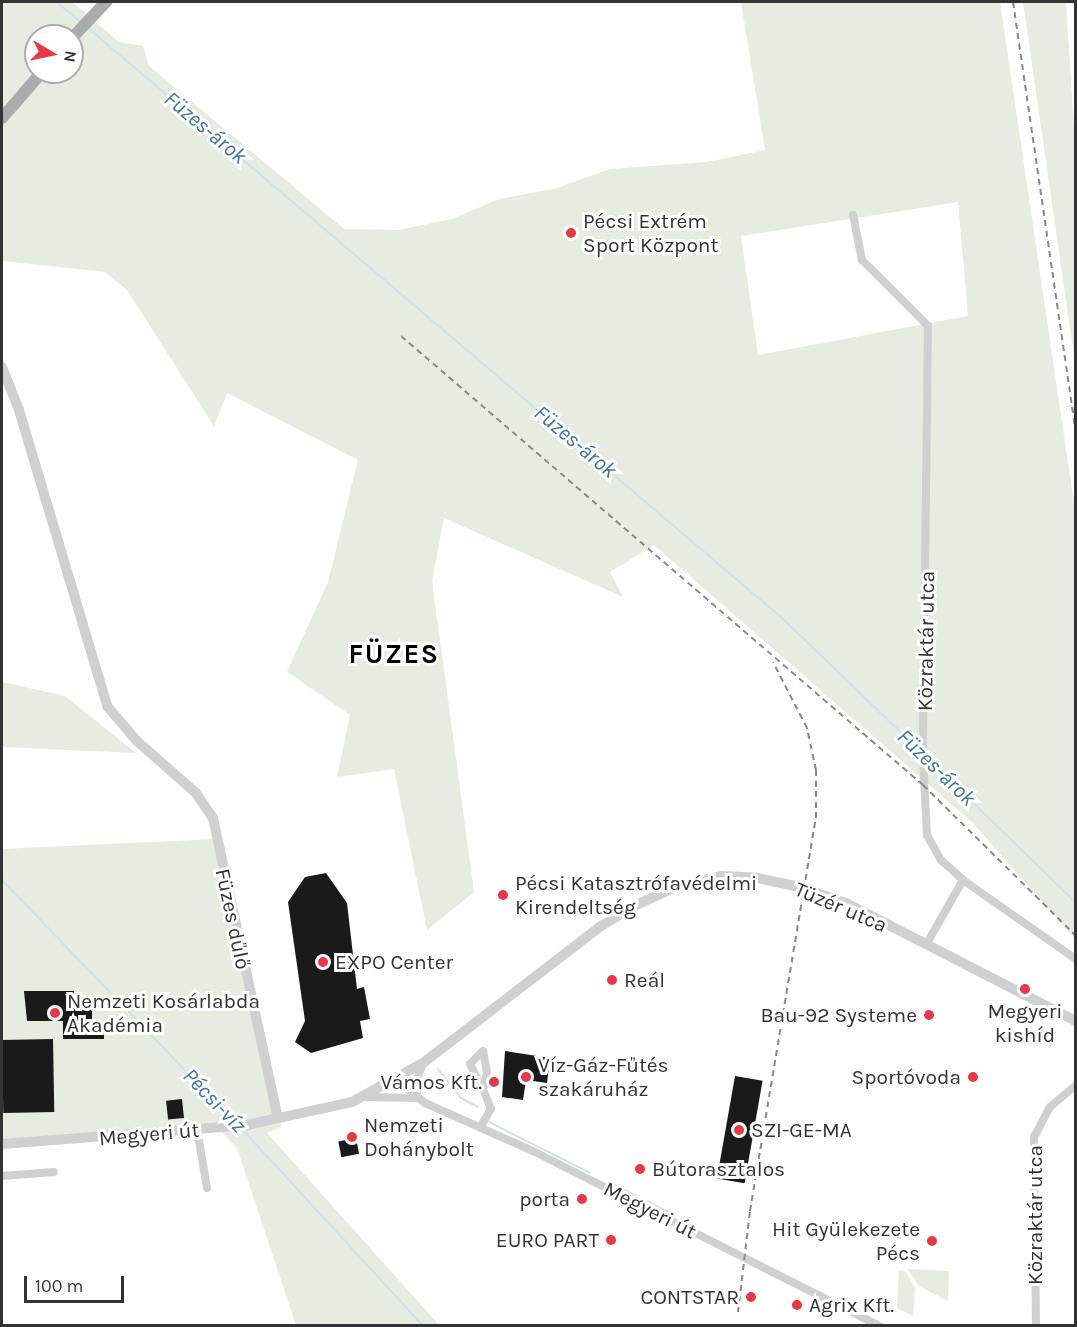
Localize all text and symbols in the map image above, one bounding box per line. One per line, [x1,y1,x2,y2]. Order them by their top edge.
north arrow [24,24,84,84]
text: N [60,49,81,64]
water label: Füzes-árok [158,86,252,170]
place label: Pécsi Extrém Sport Központ [583,208,718,258]
marker: Pécsi Extrém Sport Központ [564,226,578,240]
water label: Füzes-árok [528,400,622,484]
street label: Közraktár utca [912,571,940,711]
district label: FÜZES [349,639,439,671]
water label: Füzes-árok [891,724,981,812]
street label: Füzes dűlő [210,866,256,972]
place label: Pécsi Katasztrófavédelmi Kirendeltség [515,870,757,920]
street label: Tüzér utca [791,876,891,938]
marker: Pécsi Katasztrófavédelmi Kirendeltség [496,888,510,902]
place label: EXPO Center [335,949,453,975]
marker: EXPO Center [316,955,330,969]
place label: Reál [624,967,665,993]
marker: Reál [605,973,619,987]
marker: Megyeri kishíd [1018,982,1032,996]
place label: Nemzeti Kosárlabda Akadémia [67,988,260,1038]
place label: Megyeri kishíd [987,998,1063,1048]
place label: Bau-92 Systeme [760,1002,917,1028]
marker: Nemzeti Kosárlabda Akadémia [48,1006,62,1020]
marker: Bau-92 Systeme [922,1008,936,1022]
place label: Víz-Gáz-Fűtés szakáruház [538,1052,669,1102]
water label: Pécsi-víz [177,1063,251,1139]
place label: Sportóvoda [852,1064,961,1090]
place label: Vámos Kft. [381,1069,482,1095]
marker: Víz-Gáz-Fűtés szakáruház [519,1070,533,1084]
marker: Sportóvoda [966,1070,980,1084]
marker: Vámos Kft. [487,1075,501,1089]
place label: Nemzeti Dohánybolt [364,1112,474,1162]
street label: Megyeri út [98,1117,200,1151]
place label: SZI-GE-MA [751,1117,852,1143]
marker: SZI-GE-MA [732,1123,746,1137]
marker: Nemzeti Dohánybolt [345,1130,359,1144]
street label: Közraktár utca [1022,1145,1048,1285]
place label: Bútorasztalos [652,1156,785,1182]
marker: Bútorasztalos [633,1162,647,1176]
street label: Megyeri út [599,1176,701,1244]
place label: porta [519,1186,570,1212]
marker: porta [575,1192,589,1206]
place label: Hit Gyülekezete Pécs [772,1216,920,1266]
place label: EURO PART [496,1227,599,1253]
marker: EURO PART [604,1233,618,1247]
marker: Hit Gyülekezete Pécs [925,1234,939,1248]
scale bar [27,1264,128,1302]
text: 100 m [35,1275,83,1297]
place label: CONTSTAR [640,1284,739,1310]
marker: CONTSTAR [744,1290,758,1304]
place label: Agrix Kft. [809,1292,894,1318]
marker: Agrix Kft. [790,1298,804,1312]

